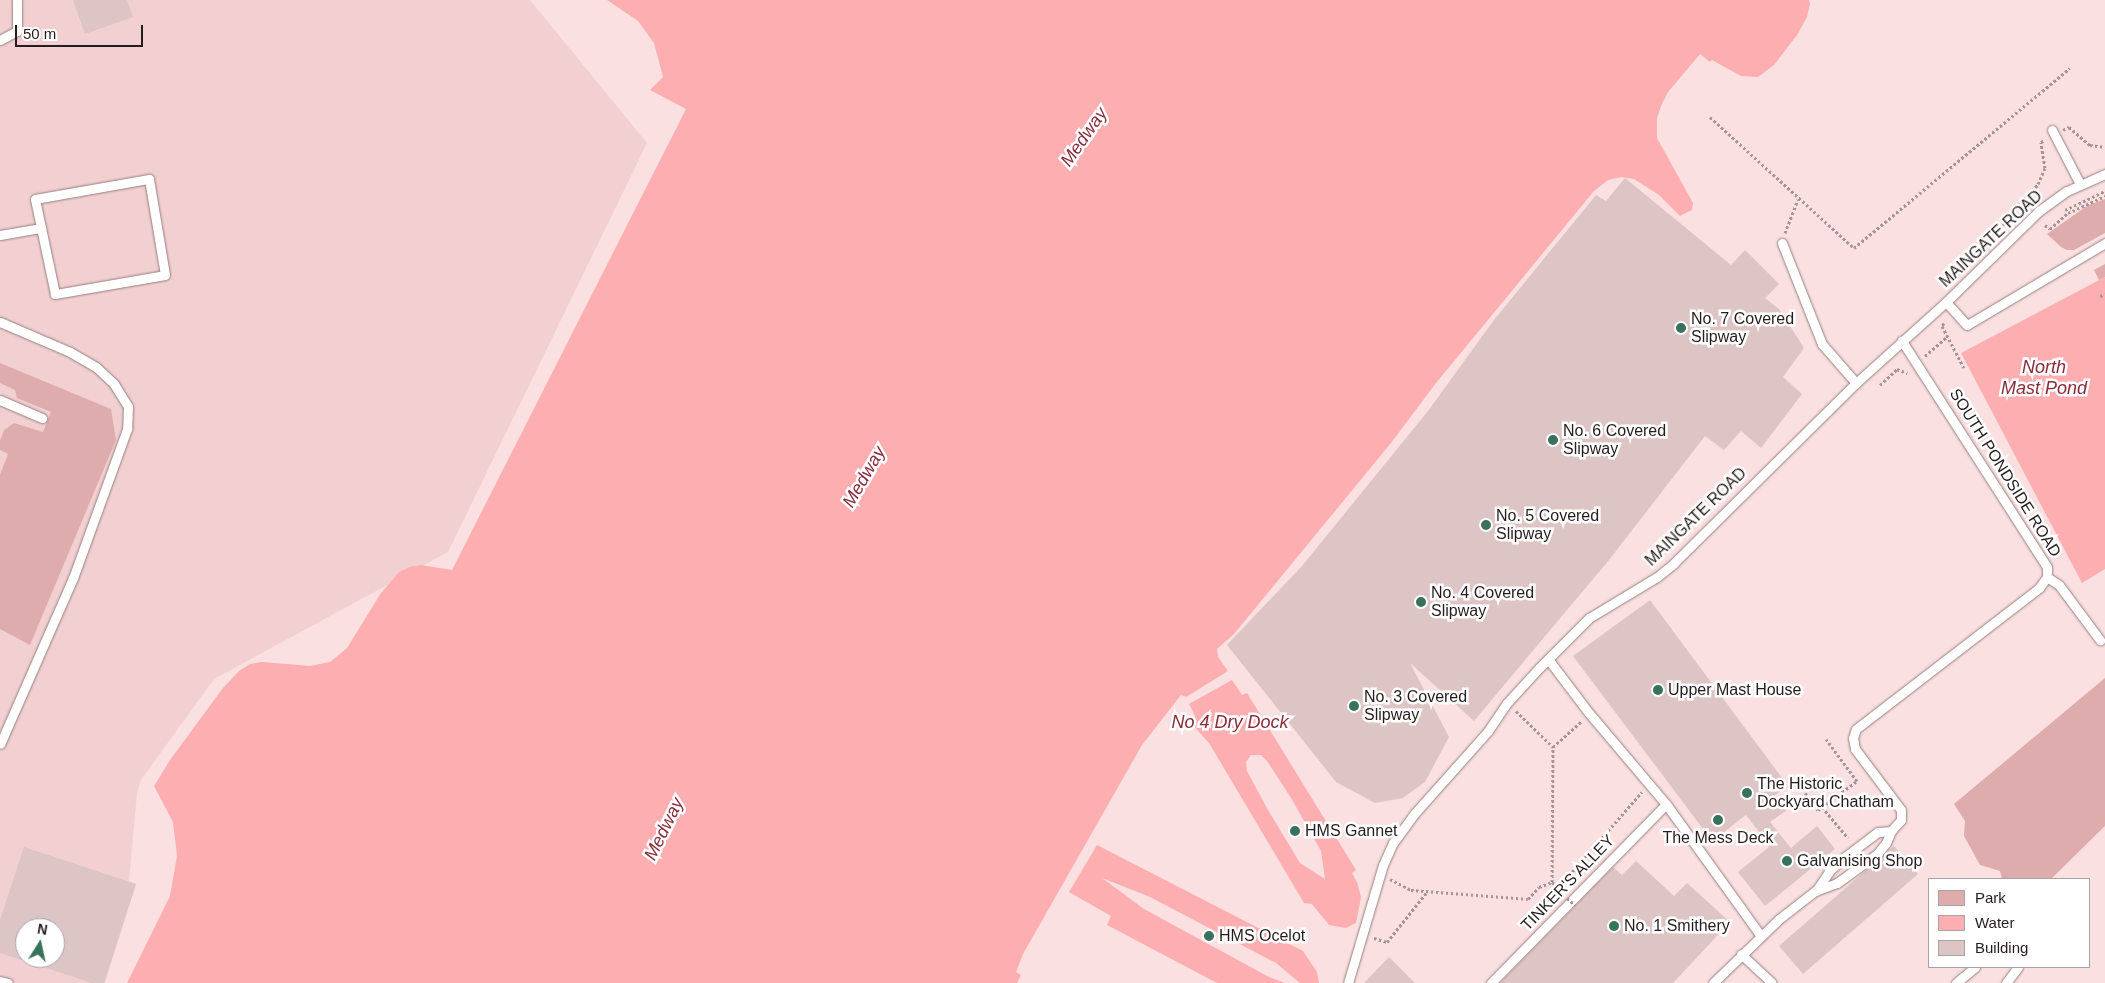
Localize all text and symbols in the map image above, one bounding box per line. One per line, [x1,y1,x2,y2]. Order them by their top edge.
scale bar [18,15,145,47]
text: 50 m [23,25,56,42]
water label: Medway [1056,103,1112,171]
street label: MAINGATE ROAD [1936,187,2046,291]
place label: No. 7 Covered Slipway [1691,309,1794,347]
marker: No. 7 Covered Slipway [1675,322,1687,334]
water label: North Mast Pond [2001,357,2087,399]
street label: SOUTH PONDSIDE ROAD [1945,385,2065,561]
place label: No. 6 Covered Slipway [1563,421,1666,459]
marker: No. 6 Covered Slipway [1547,434,1559,446]
water label: Medway [838,443,890,511]
street label: MAINGATE ROAD [1641,464,1751,570]
place label: No. 5 Covered Slipway [1496,506,1599,544]
marker: No. 5 Covered Slipway [1480,519,1492,531]
place label: No. 4 Covered Slipway [1431,583,1534,621]
marker: No. 4 Covered Slipway [1415,596,1427,608]
place label: Upper Mast House [1668,680,1801,700]
marker: Upper Mast House [1652,684,1664,696]
place label: No. 3 Covered Slipway [1364,687,1467,725]
marker: No. 3 Covered Slipway [1348,700,1360,712]
water label: No 4 Dry Dock [1171,711,1289,733]
place label: The Historic Dockyard Chatham [1757,774,1894,812]
marker: The Historic Dockyard Chatham [1741,787,1753,799]
water label: Medway [640,794,688,864]
marker: The Mess Deck [1712,814,1724,826]
place label: HMS Gannet [1305,821,1397,841]
marker: HMS Gannet [1289,825,1301,837]
place label: The Mess Deck [1662,828,1774,848]
street label: TINKER'S ALLEY [1517,831,1619,935]
place label: Galvanising Shop [1797,851,1922,871]
marker: Galvanising Shop [1781,855,1793,867]
legend [1928,878,2090,968]
text: Park [1975,889,2006,906]
text: Water [1975,914,2014,931]
place label: No. 1 Smithery [1624,916,1730,936]
north arrow [15,918,65,968]
text: N [36,920,49,938]
marker: No. 1 Smithery [1608,920,1620,932]
place label: HMS Ocelot [1219,926,1305,946]
marker: HMS Ocelot [1203,930,1215,942]
text: Building [1975,939,2028,956]

